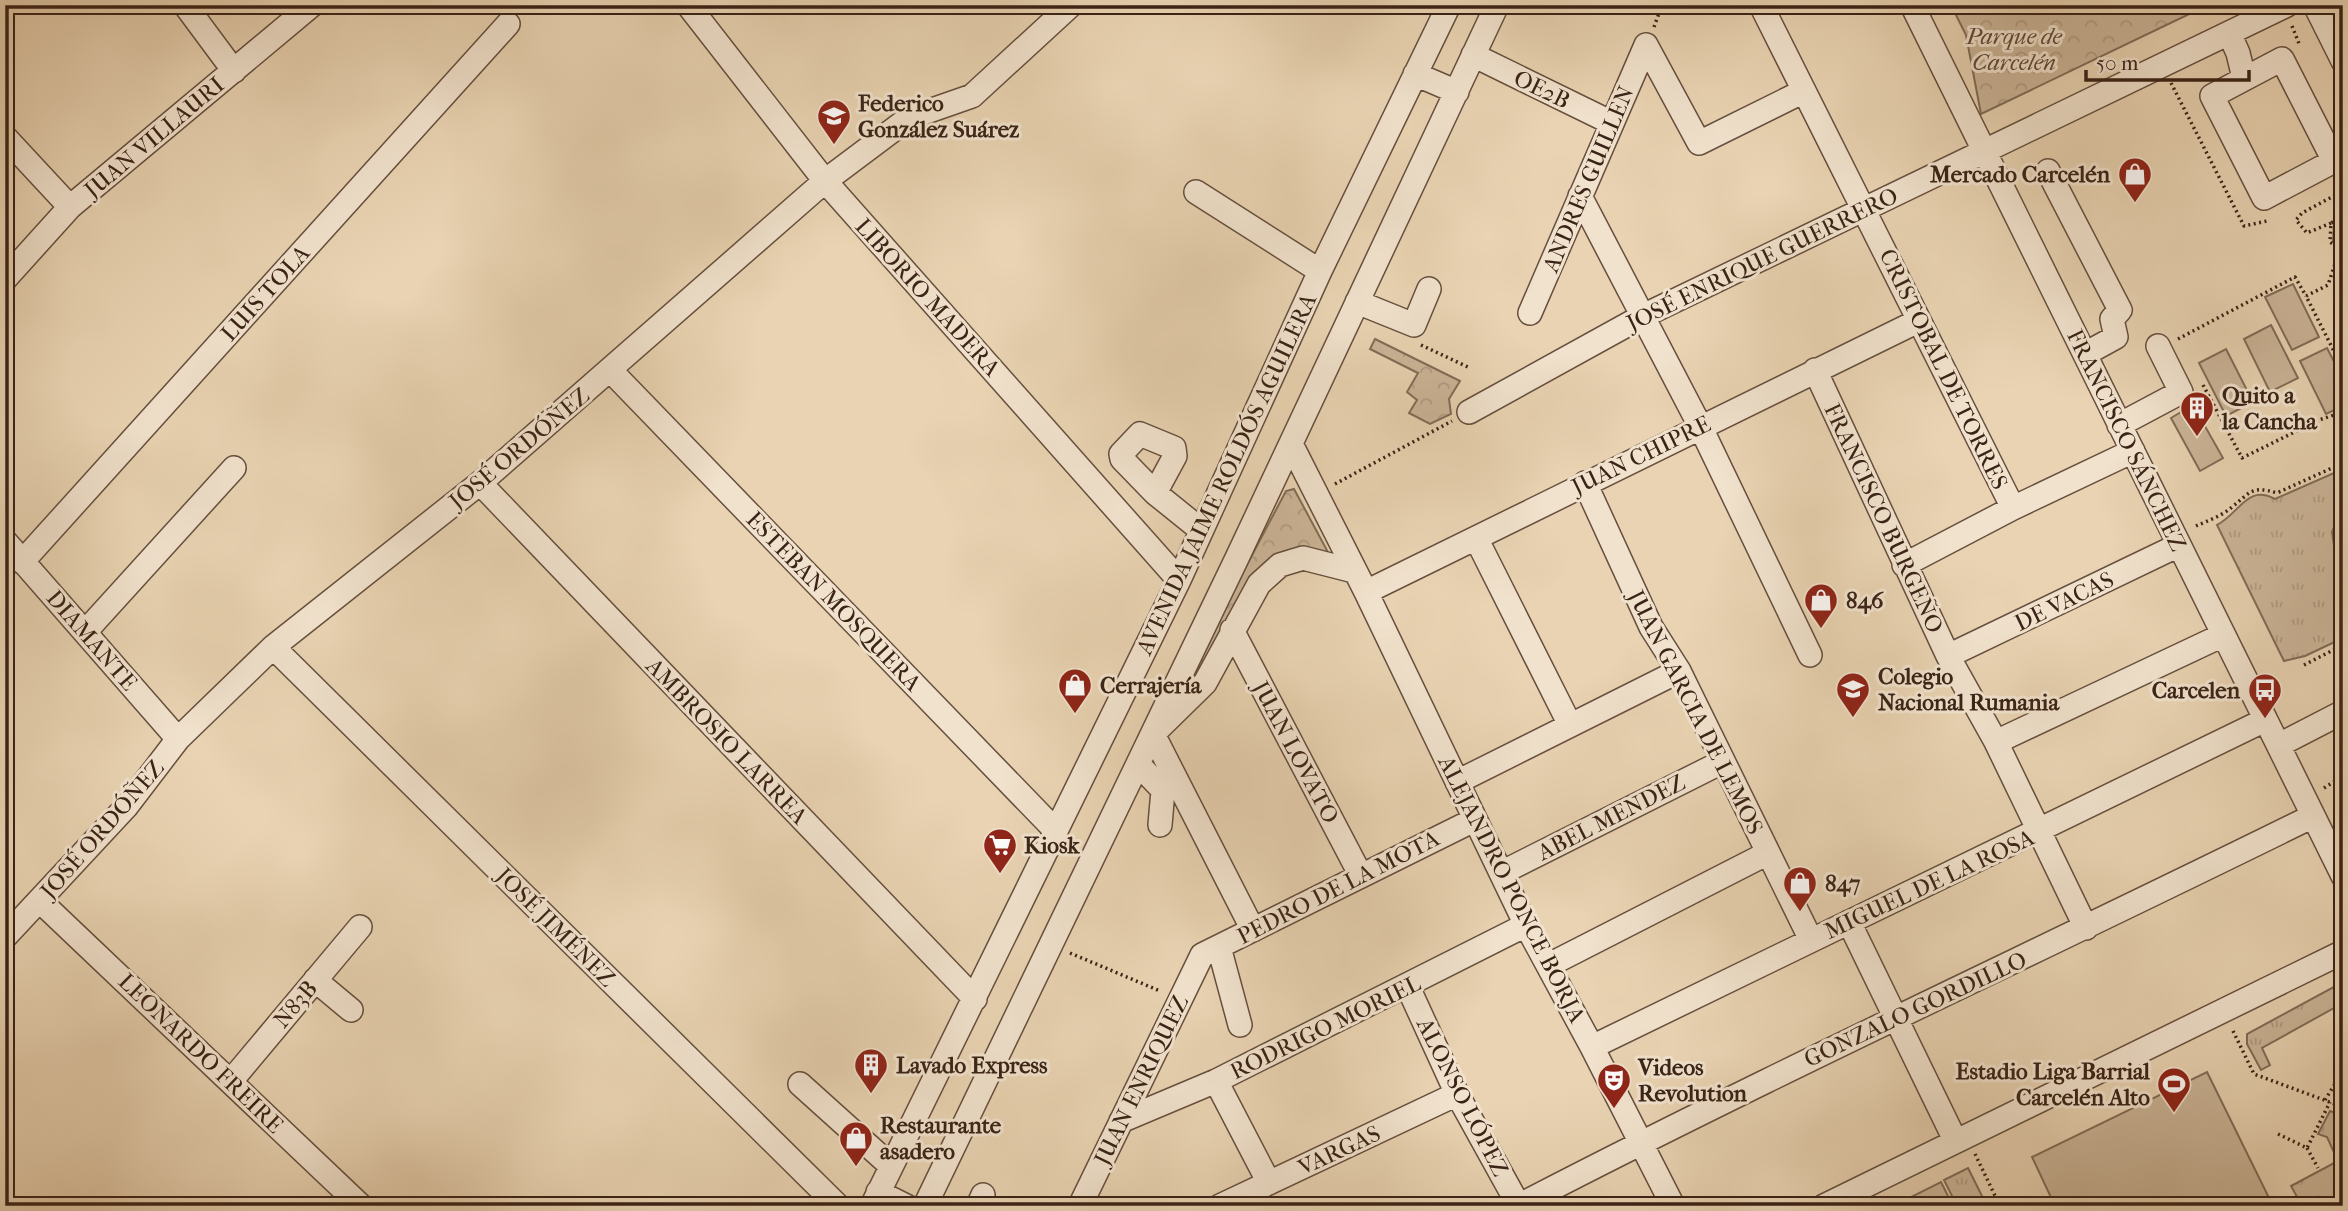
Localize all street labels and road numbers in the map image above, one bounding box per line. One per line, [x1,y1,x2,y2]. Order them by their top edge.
street label: OE2B [1509,64,1574,114]
street label: JUAN VILLAURI [78,71,230,205]
street label: ANDRES GUILLEN [1537,82,1640,277]
street label: JOSÉ ENRIQUE GUERRERO [1620,182,1902,338]
street label: LIBORIO MADERA [850,213,1006,383]
street label: LUIS TOLA [215,239,316,347]
street label: CRISTOBAL DE TORRES [1874,245,2014,494]
street label: AVENIDA JAIME ROLDÓS AGUILERA [1129,288,1323,660]
street label: FRANCISCO SÁNCHEZ [2061,325,2192,556]
street label: JOSÉ ORDÓÑEZ [442,381,595,516]
street label: FRANCISCO BURGEÑO [1818,399,1949,637]
street label: JUAN CHIPRE [1566,410,1715,502]
street label: ESTEBAN MOSQUERA [741,506,927,698]
street label: DE VACAS [2010,566,2118,637]
street label: JUAN GARCIA DE LEMOS [1621,584,1769,839]
street label: DIAMANTE [41,585,143,696]
street label: AMBROSIO LARREA [640,652,814,831]
street label: JUAN LOVATO [1246,675,1344,828]
street label: ALEJANDRO PONCE BORJA [1432,750,1591,1028]
street label: JOSÉ ORDÓÑEZ [33,754,170,906]
street label: ABEL MENDEZ [1532,768,1690,867]
street label: PEDRO DE LA MOTA [1233,824,1445,950]
street label: MIGUEL DE LA ROSA [1820,824,2039,945]
street label: JOSÉ JIMÉNEZ [489,861,621,993]
street label: GONZALO GORDILLO [1800,946,2031,1073]
street label: LEONARDO FREIRE [113,968,288,1139]
street label: RODRIGO MORIEL [1226,970,1425,1085]
street label: N83B [268,975,323,1033]
street label: JUAN ENRIQUEZ [1088,991,1194,1171]
street label: ALONSO LÓPEZ [1411,1012,1515,1181]
street label: VARGAS [1293,1120,1385,1182]

